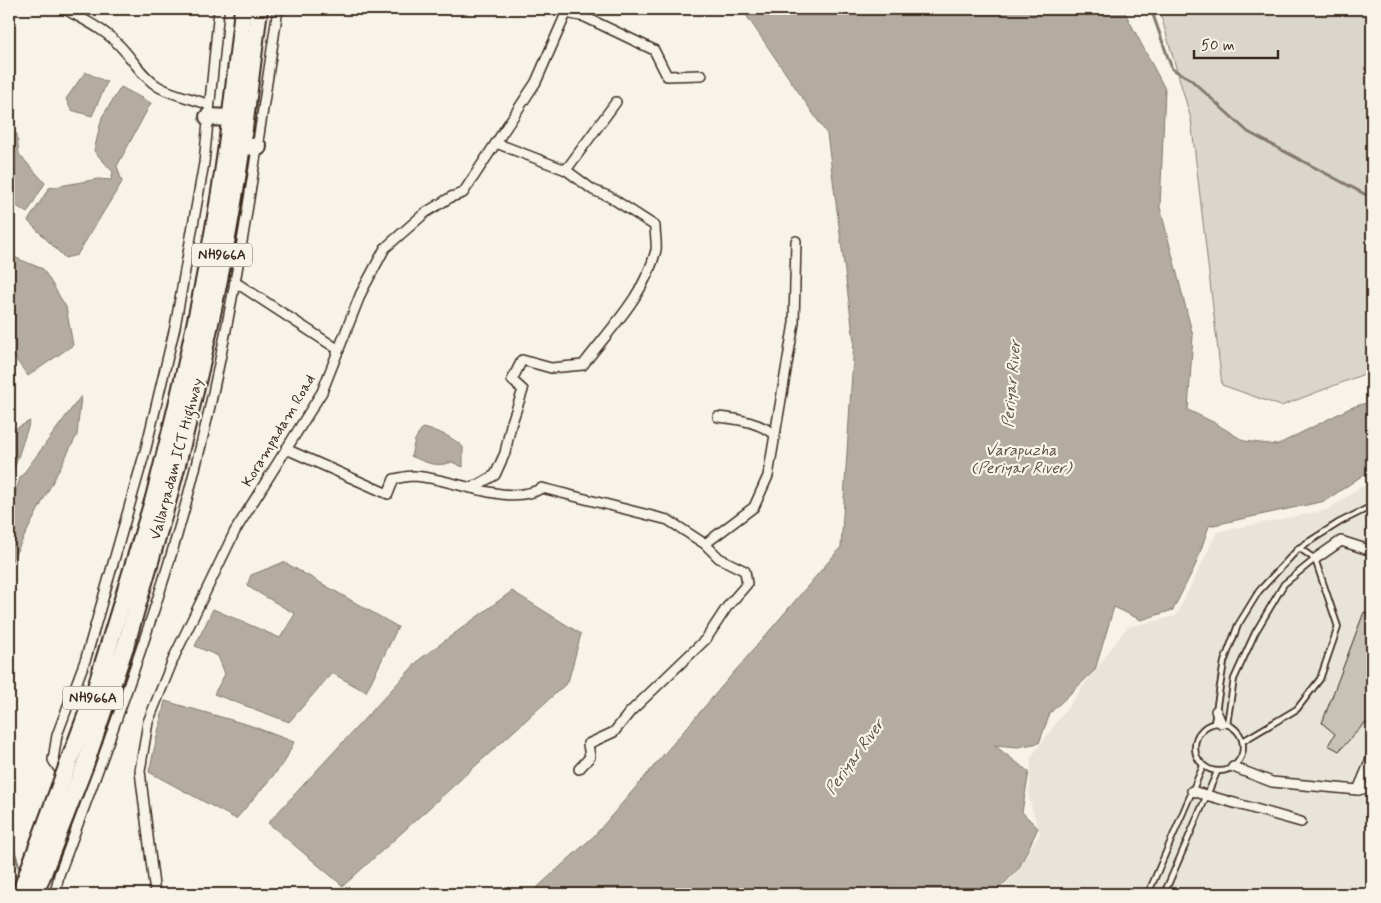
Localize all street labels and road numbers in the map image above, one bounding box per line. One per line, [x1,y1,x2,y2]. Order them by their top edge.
road number: NH966A [192,244,252,266]
street label: Korampadam Road [238,371,320,491]
street label: Vallarpadam ICT Highway [146,376,209,542]
road number: NH966A [63,686,123,710]

